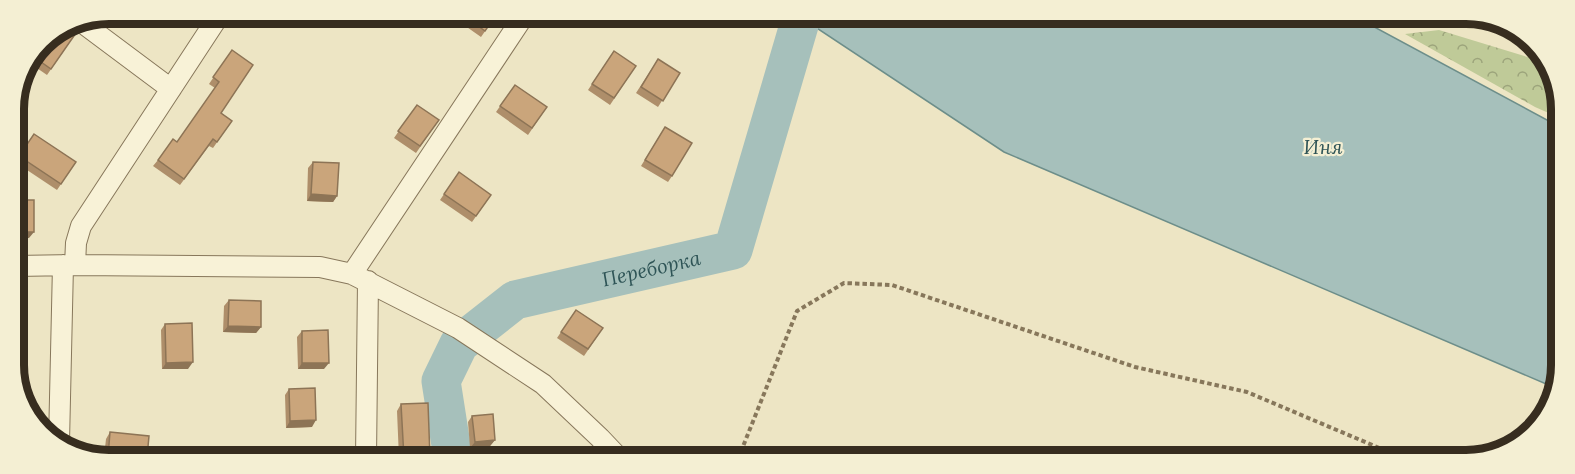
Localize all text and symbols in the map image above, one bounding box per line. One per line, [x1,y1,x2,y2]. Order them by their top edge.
water label: Иня [1304,134,1342,159]
water label: Переборка [599,245,703,292]

